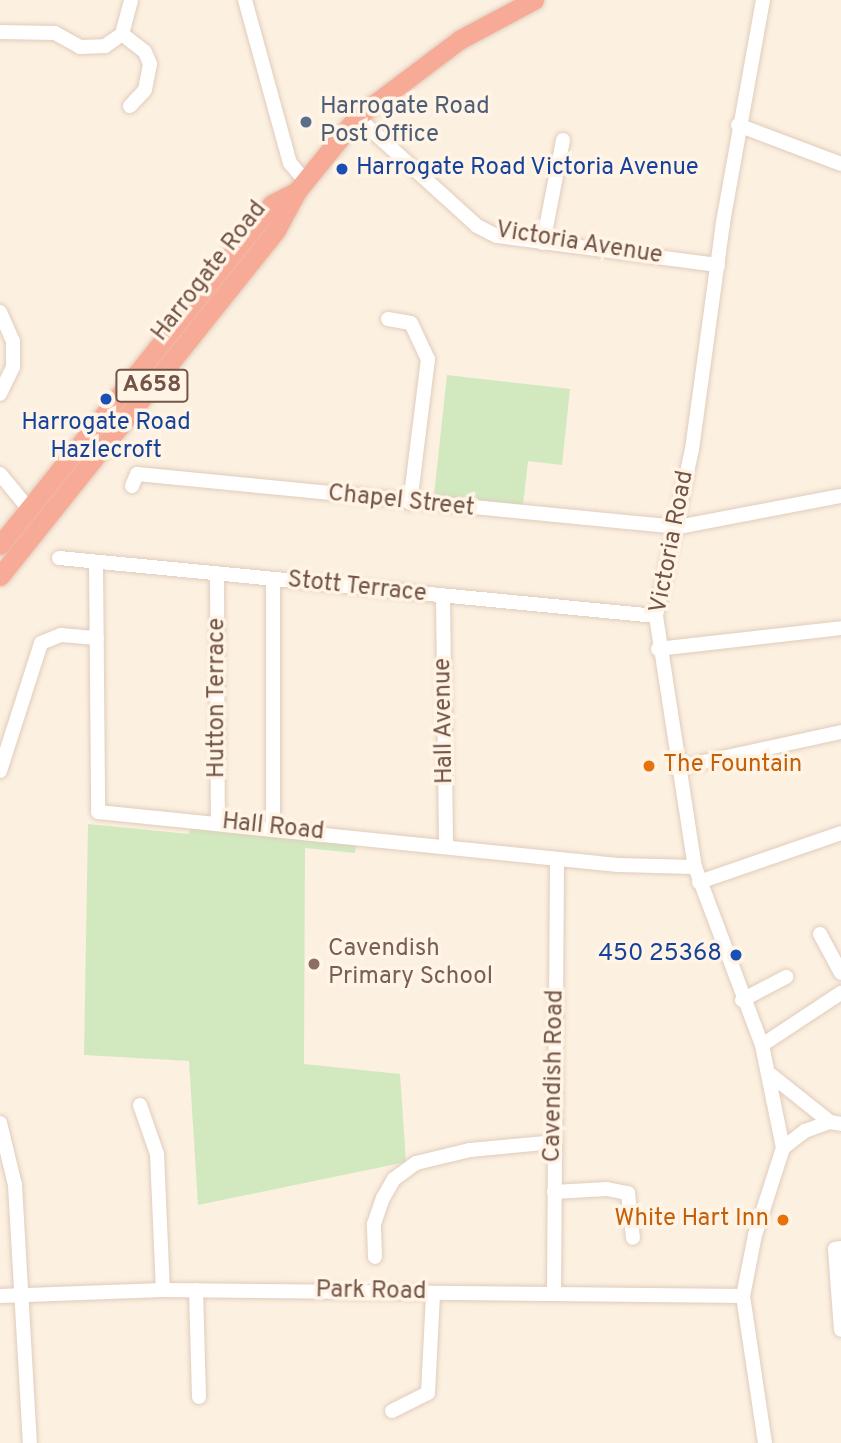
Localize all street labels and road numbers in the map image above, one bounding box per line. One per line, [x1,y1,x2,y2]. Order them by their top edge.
street label: Harrogate Road [146,196,274,348]
street label: Victoria Avenue [493,217,665,271]
road number: A658 [115,366,189,406]
street label: Victoria Road [645,468,701,616]
street label: Chapel Street [326,480,476,524]
street label: Stott Terrace [286,566,428,610]
street label: Hutton Terrace [204,617,232,779]
street label: Hall Avenue [429,657,461,785]
street label: Hall Road [221,808,325,848]
street label: Cavendish Road [539,989,571,1163]
street label: Park Road [315,1277,427,1307]

